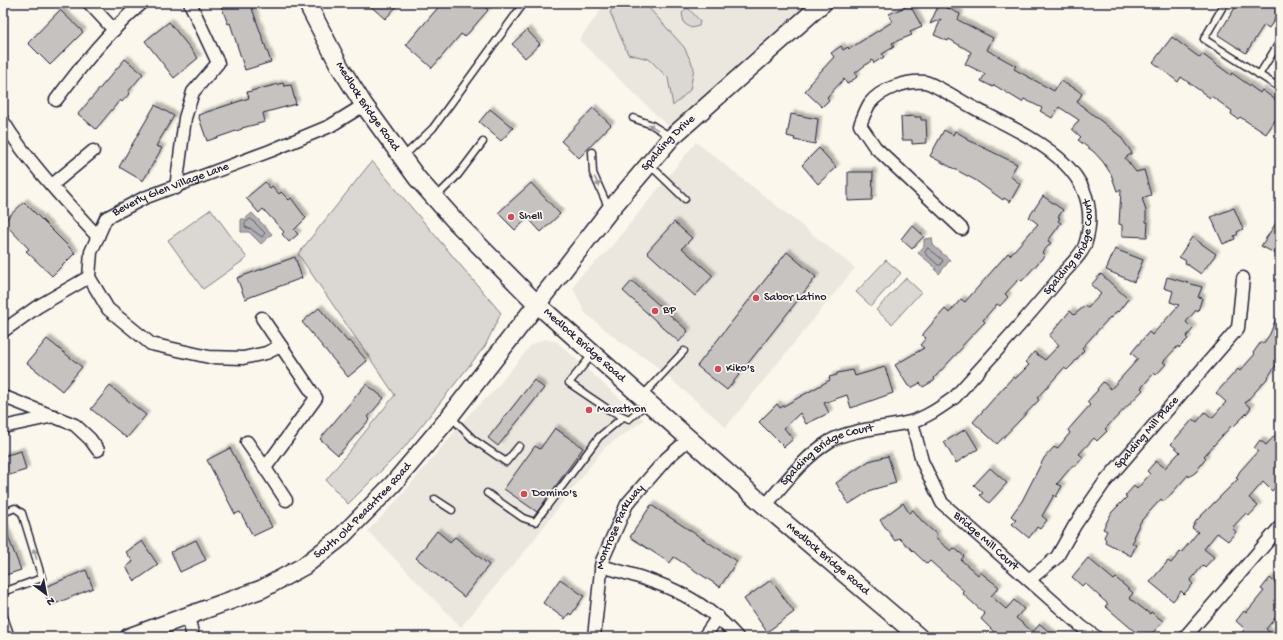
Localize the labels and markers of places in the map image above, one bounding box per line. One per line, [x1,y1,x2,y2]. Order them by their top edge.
place label: Shell [519,210,543,224]
marker: Shell [506,212,516,222]
place label: Sabor Latino [764,291,826,305]
marker: Sabor Latino [751,293,761,303]
place label: BP [662,304,676,318]
marker: BP [650,306,660,316]
place label: Kiko's [726,362,755,376]
marker: Kiko's [713,364,723,374]
place label: Marathon [597,403,646,417]
marker: Marathon [584,405,594,415]
place label: Domino's [531,487,577,501]
marker: Domino's [519,489,529,499]

